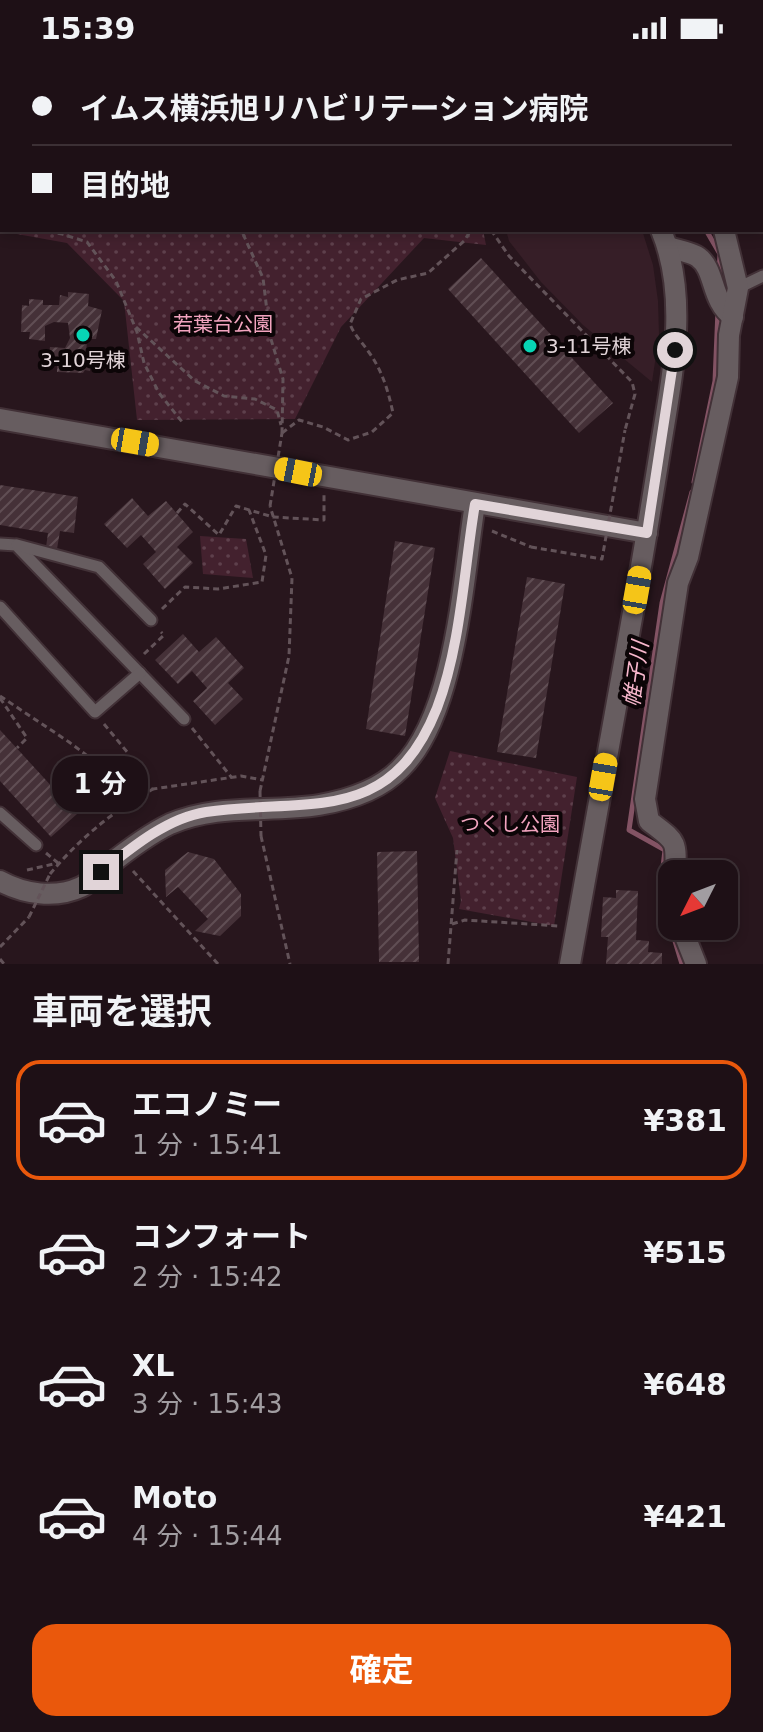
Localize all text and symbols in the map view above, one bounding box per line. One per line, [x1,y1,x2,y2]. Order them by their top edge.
text: 15:39 [40,11,136,46]
text: イムス横浜旭リハビリテーション病院 [80,91,589,126]
text: 目的地 [80,168,170,203]
park label: 若葉台公園 [173,312,273,336]
marker: 3-10号棟 [74,326,92,344]
route start [657,332,693,368]
place label: 3-11号棟 [546,334,631,358]
marker: 3-11号棟 [521,337,539,355]
place label: 3-10号棟 [40,348,126,372]
car [109,426,161,458]
car [272,456,324,488]
car [621,564,653,616]
water label: 帷子川 [619,638,653,708]
car [587,751,619,803]
callout: 1 分 [53,756,149,812]
text: 1 分 [73,769,127,799]
park label: つくし公園 [460,812,560,836]
route end [83,854,119,890]
north arrow [658,860,738,940]
map controls [658,860,738,940]
text: 車両を選択 [32,991,212,1032]
icon: car [36,1084,108,1156]
text: エコノミー [132,1087,282,1122]
text: ¥381 [644,1103,727,1138]
text: 1 分 · 15:41 [132,1130,283,1160]
icon: car [36,1216,108,1288]
text: コンフォート [132,1219,311,1254]
text: ¥515 [644,1235,727,1270]
text: 2 分 · 15:42 [132,1262,283,1292]
icon: car [36,1348,108,1420]
text: XL [132,1348,174,1383]
text: ¥648 [644,1367,727,1402]
text: 3 分 · 15:43 [132,1389,283,1419]
icon: car [36,1480,108,1552]
text: Moto [132,1480,217,1515]
text: ¥421 [644,1499,727,1534]
text: 4 分 · 15:44 [132,1521,283,1551]
button: 確定 [32,1624,731,1716]

